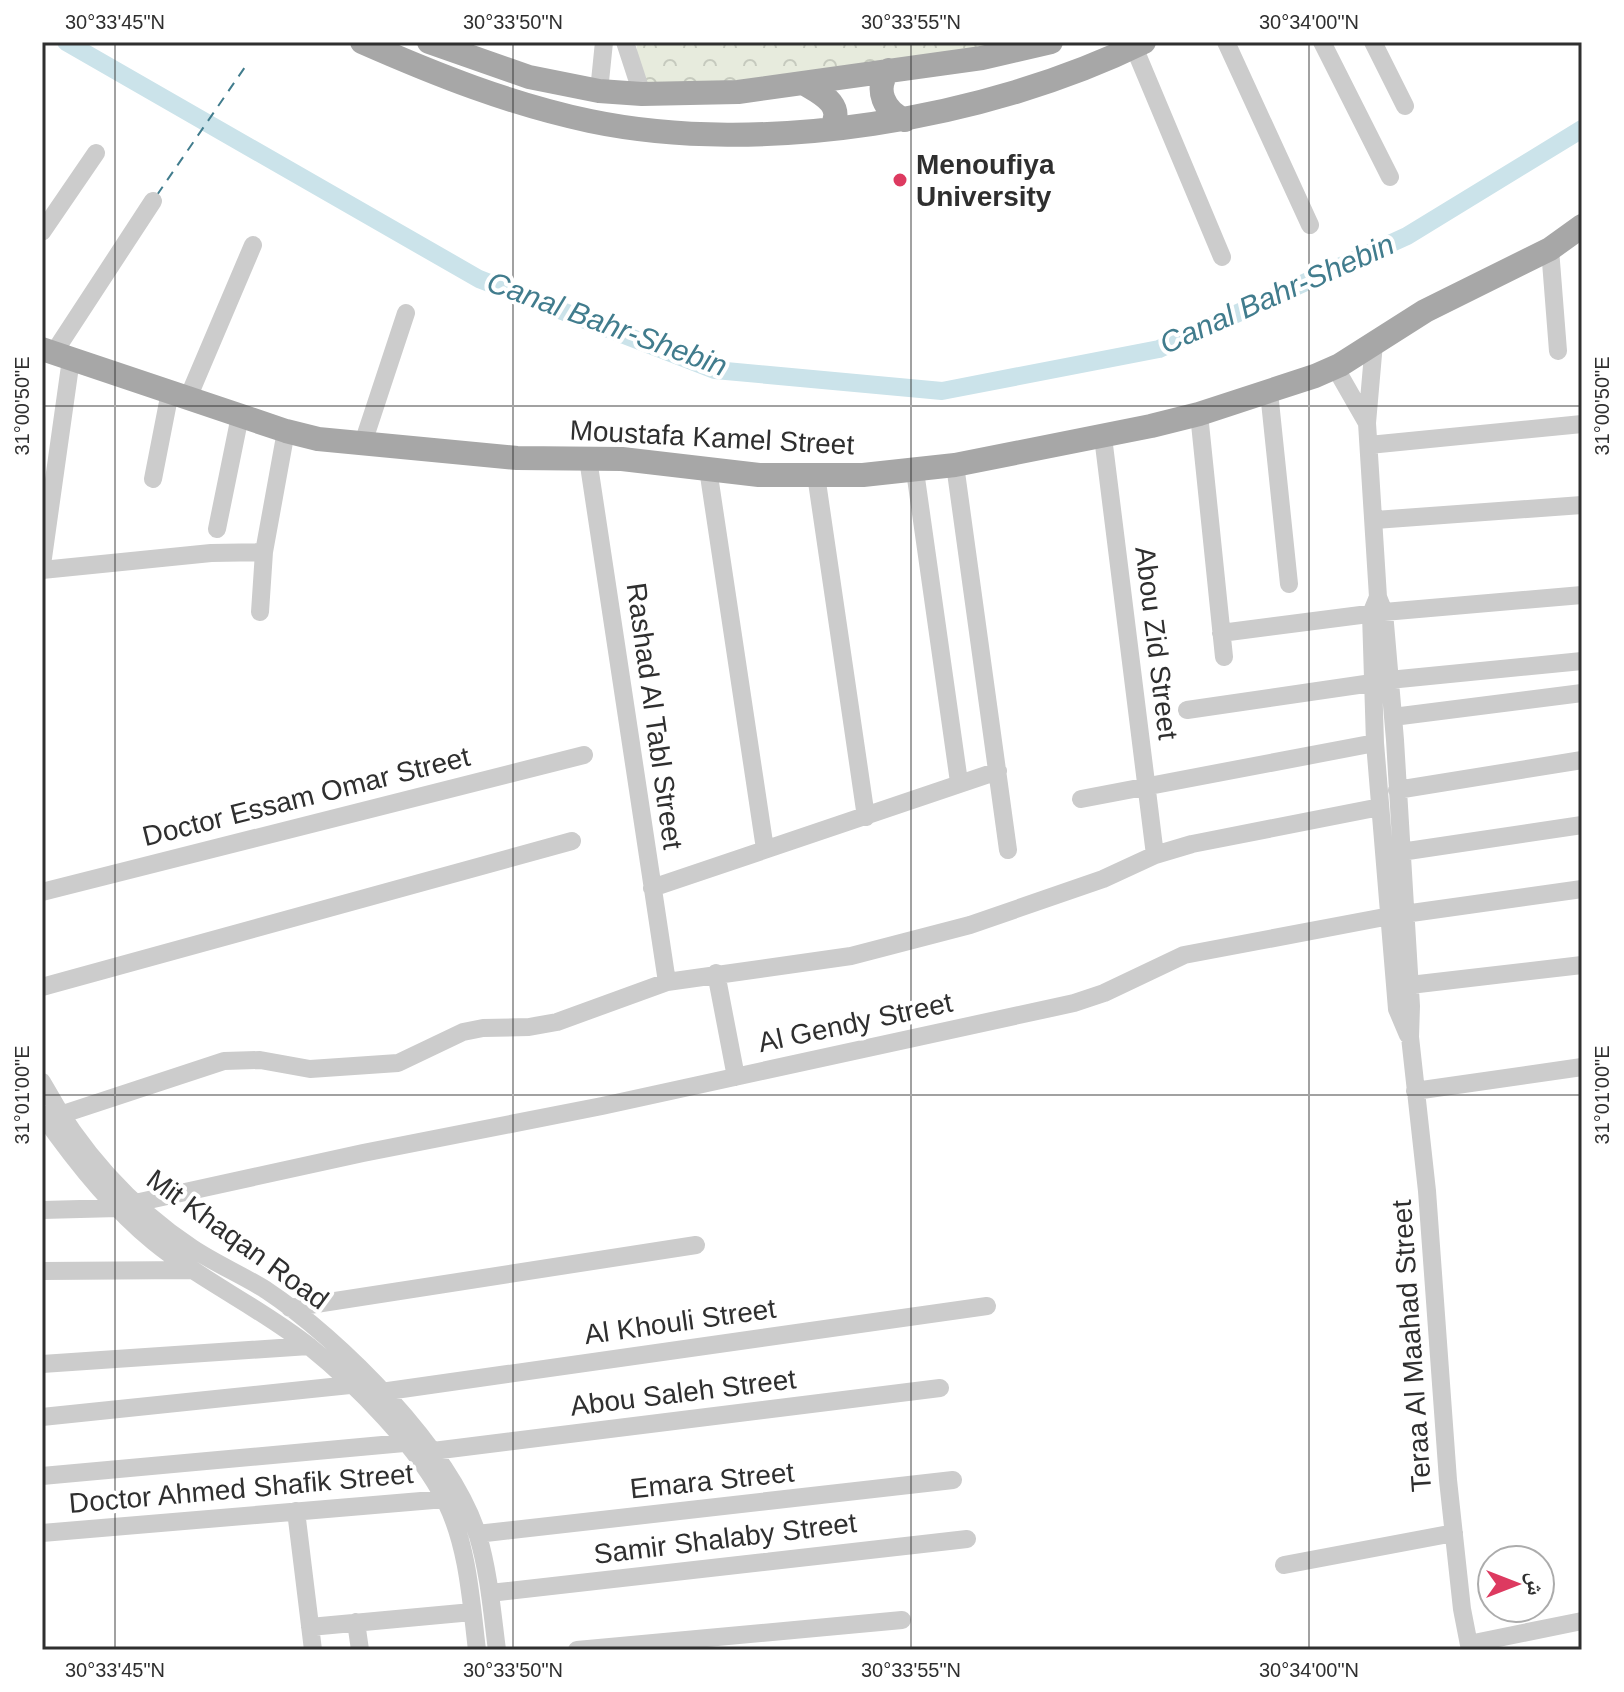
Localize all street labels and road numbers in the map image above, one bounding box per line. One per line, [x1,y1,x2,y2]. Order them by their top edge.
street label: Moustafa Kamel Street [569,415,855,460]
street label: Abou Zid Street [1129,545,1184,742]
street label: Rashad Al Tabl Street [620,581,689,852]
street label: Doctor Essam Omar Street [139,741,473,852]
street label: Al Gendy Street [755,987,955,1058]
street label: Mit Khaqan Road [141,1163,334,1316]
street label: Teraa Al Maahad Street [1386,1199,1437,1493]
street label: Al Khouli Street [582,1293,778,1350]
street label: Abou Saleh Street [568,1363,798,1422]
street label: Emara Street [628,1456,796,1505]
street label: Doctor Ahmed Shafik Street [68,1458,415,1519]
street label: Samir Shalaby Street [592,1507,858,1570]

